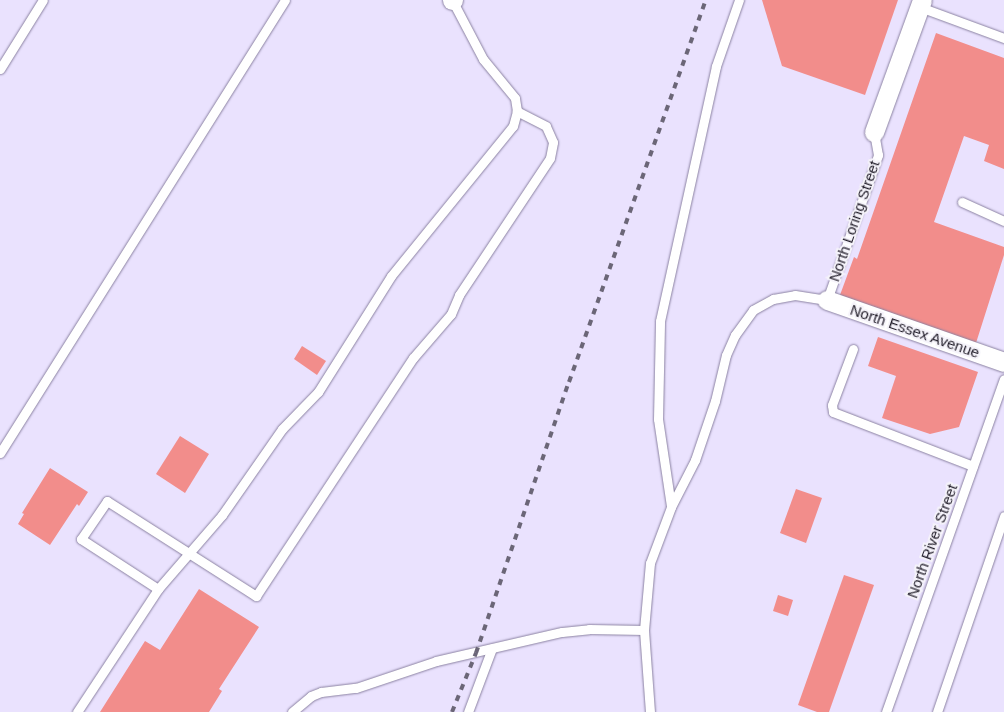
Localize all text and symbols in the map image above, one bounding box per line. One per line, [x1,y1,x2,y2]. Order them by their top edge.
street label: North Loring Street [825,158,883,284]
street label: North Essex Avenue [848,300,982,362]
street label: North River Street [903,482,961,600]

